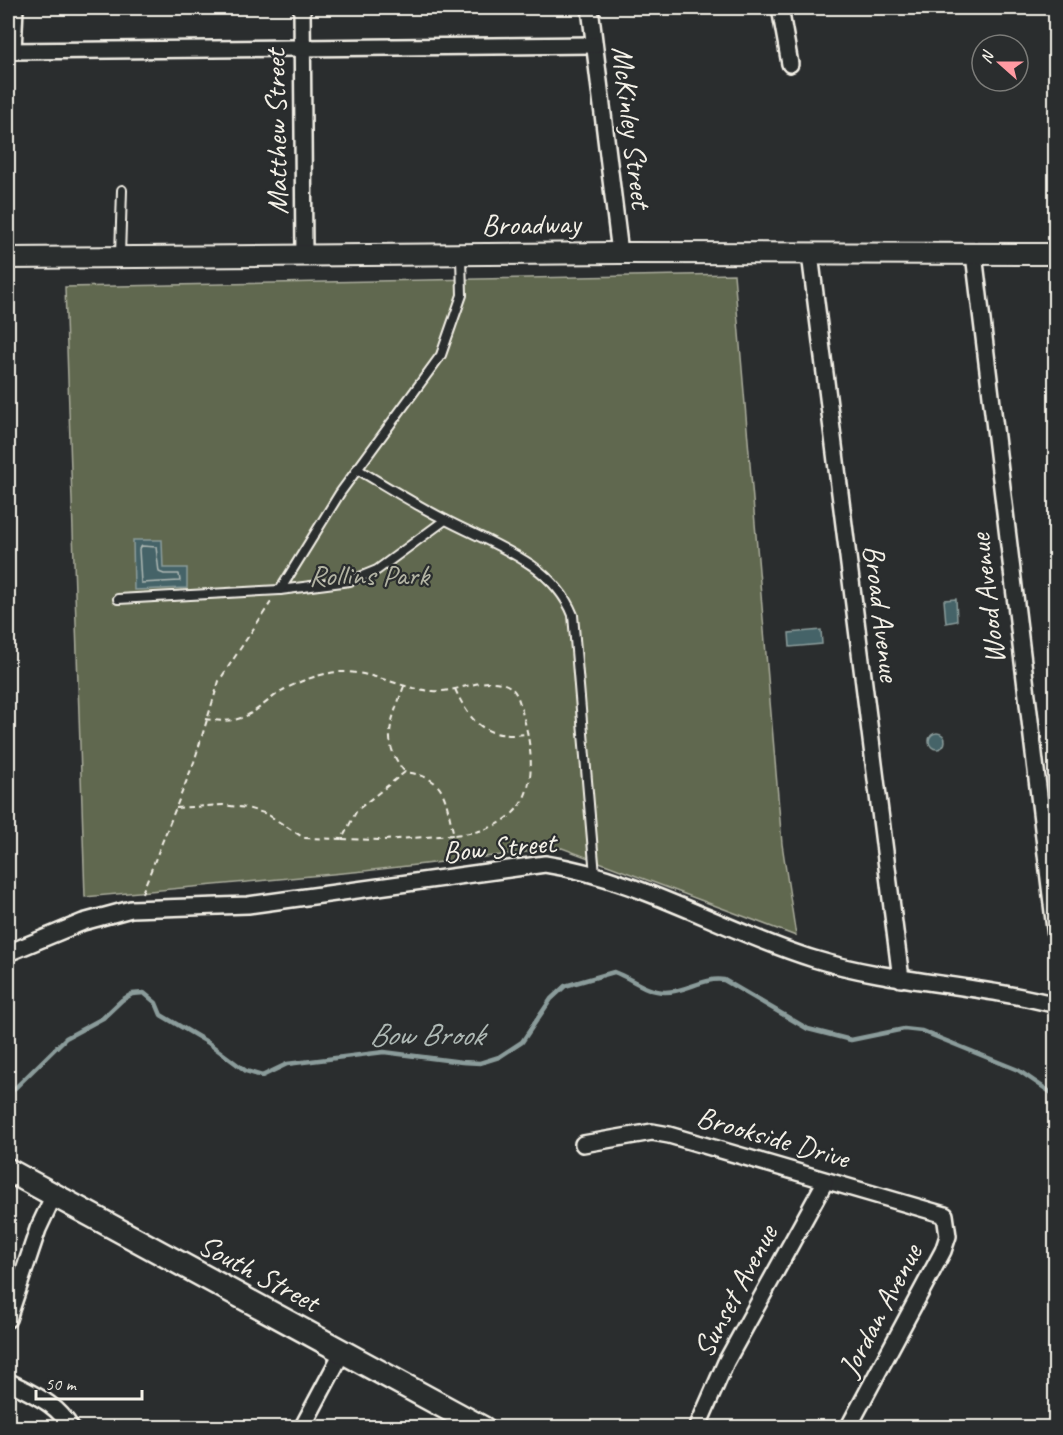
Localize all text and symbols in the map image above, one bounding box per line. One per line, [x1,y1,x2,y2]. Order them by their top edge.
north arrow [970,33,1030,93]
street label: McKinley Street [603,44,661,213]
street label: Matthew Street [256,46,296,215]
text: N [976,47,999,66]
street label: Broadway [481,204,584,244]
street label: Wood Avenue [960,529,1014,666]
street label: Broad Avenue [855,543,909,685]
park label: Rollins Park [309,556,431,594]
street label: Bow Street [441,823,560,871]
water label: Bow Brook [369,1014,489,1055]
street label: Brookside Drive [692,1097,856,1177]
street label: Sunset Avenue [684,1216,787,1364]
street label: South Street [192,1225,329,1322]
street label: Jordan Avenue [829,1236,932,1384]
scale bar [36,1363,142,1401]
text: 50 m [45,1373,78,1395]

